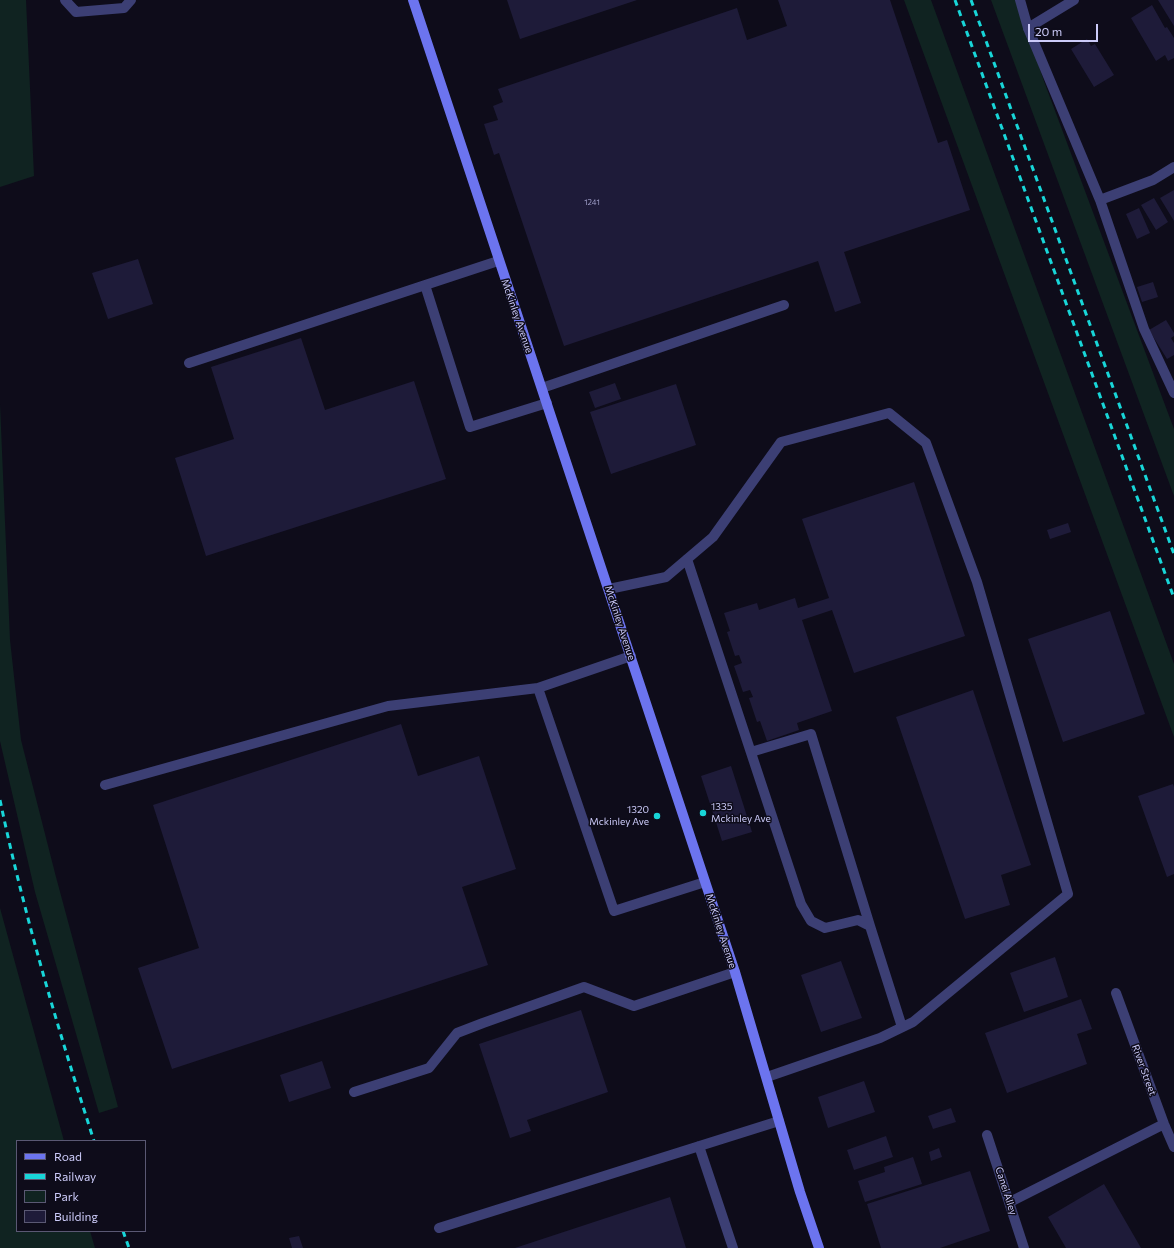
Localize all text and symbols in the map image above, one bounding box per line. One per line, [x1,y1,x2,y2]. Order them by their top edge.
scale bar [1030,16,1100,42]
text: 20 m [1035,24,1062,38]
house number: 1241 [584,197,600,207]
street label: McKinley Avenue [499,277,535,355]
street label: McKinley Avenue [602,584,638,662]
place label: 1335 Mckinley Ave [711,801,771,824]
place label: 1320 Mckinley Ave [589,804,649,828]
marker: 1335 Mckinley Ave [698,808,708,818]
marker: 1320 Mckinley Ave [652,811,662,821]
street label: McKinley Avenue [703,892,739,970]
street label: River Street [1129,1043,1159,1097]
legend [16,1140,146,1232]
text: Road [54,1149,82,1163]
street label: Canei Alley [993,1165,1019,1217]
text: Railway [54,1169,96,1183]
text: Park [54,1189,79,1203]
text: Building [54,1209,98,1223]

